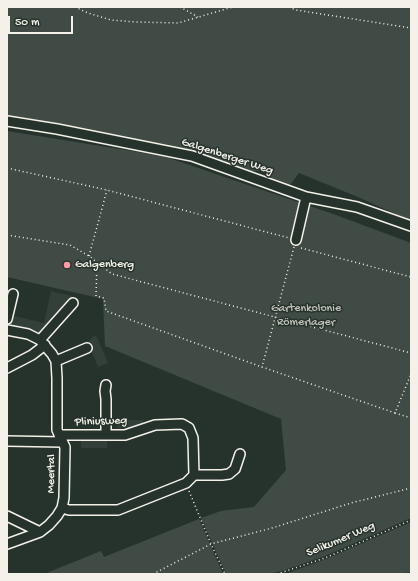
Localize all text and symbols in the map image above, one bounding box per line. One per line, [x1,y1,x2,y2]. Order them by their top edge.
scale bar [10,8,75,34]
text: 50 m [15,16,40,30]
street label: Galgenberger Weg [179,135,275,179]
place label: Galgenberg [75,258,134,272]
marker: Galgenberg [62,260,72,270]
park label: Gartenkolonie Römerlager [271,302,341,330]
street label: Pliniusweg [74,414,128,430]
street label: Meertal [44,454,60,494]
street label: Selikumer Weg [305,519,377,561]

